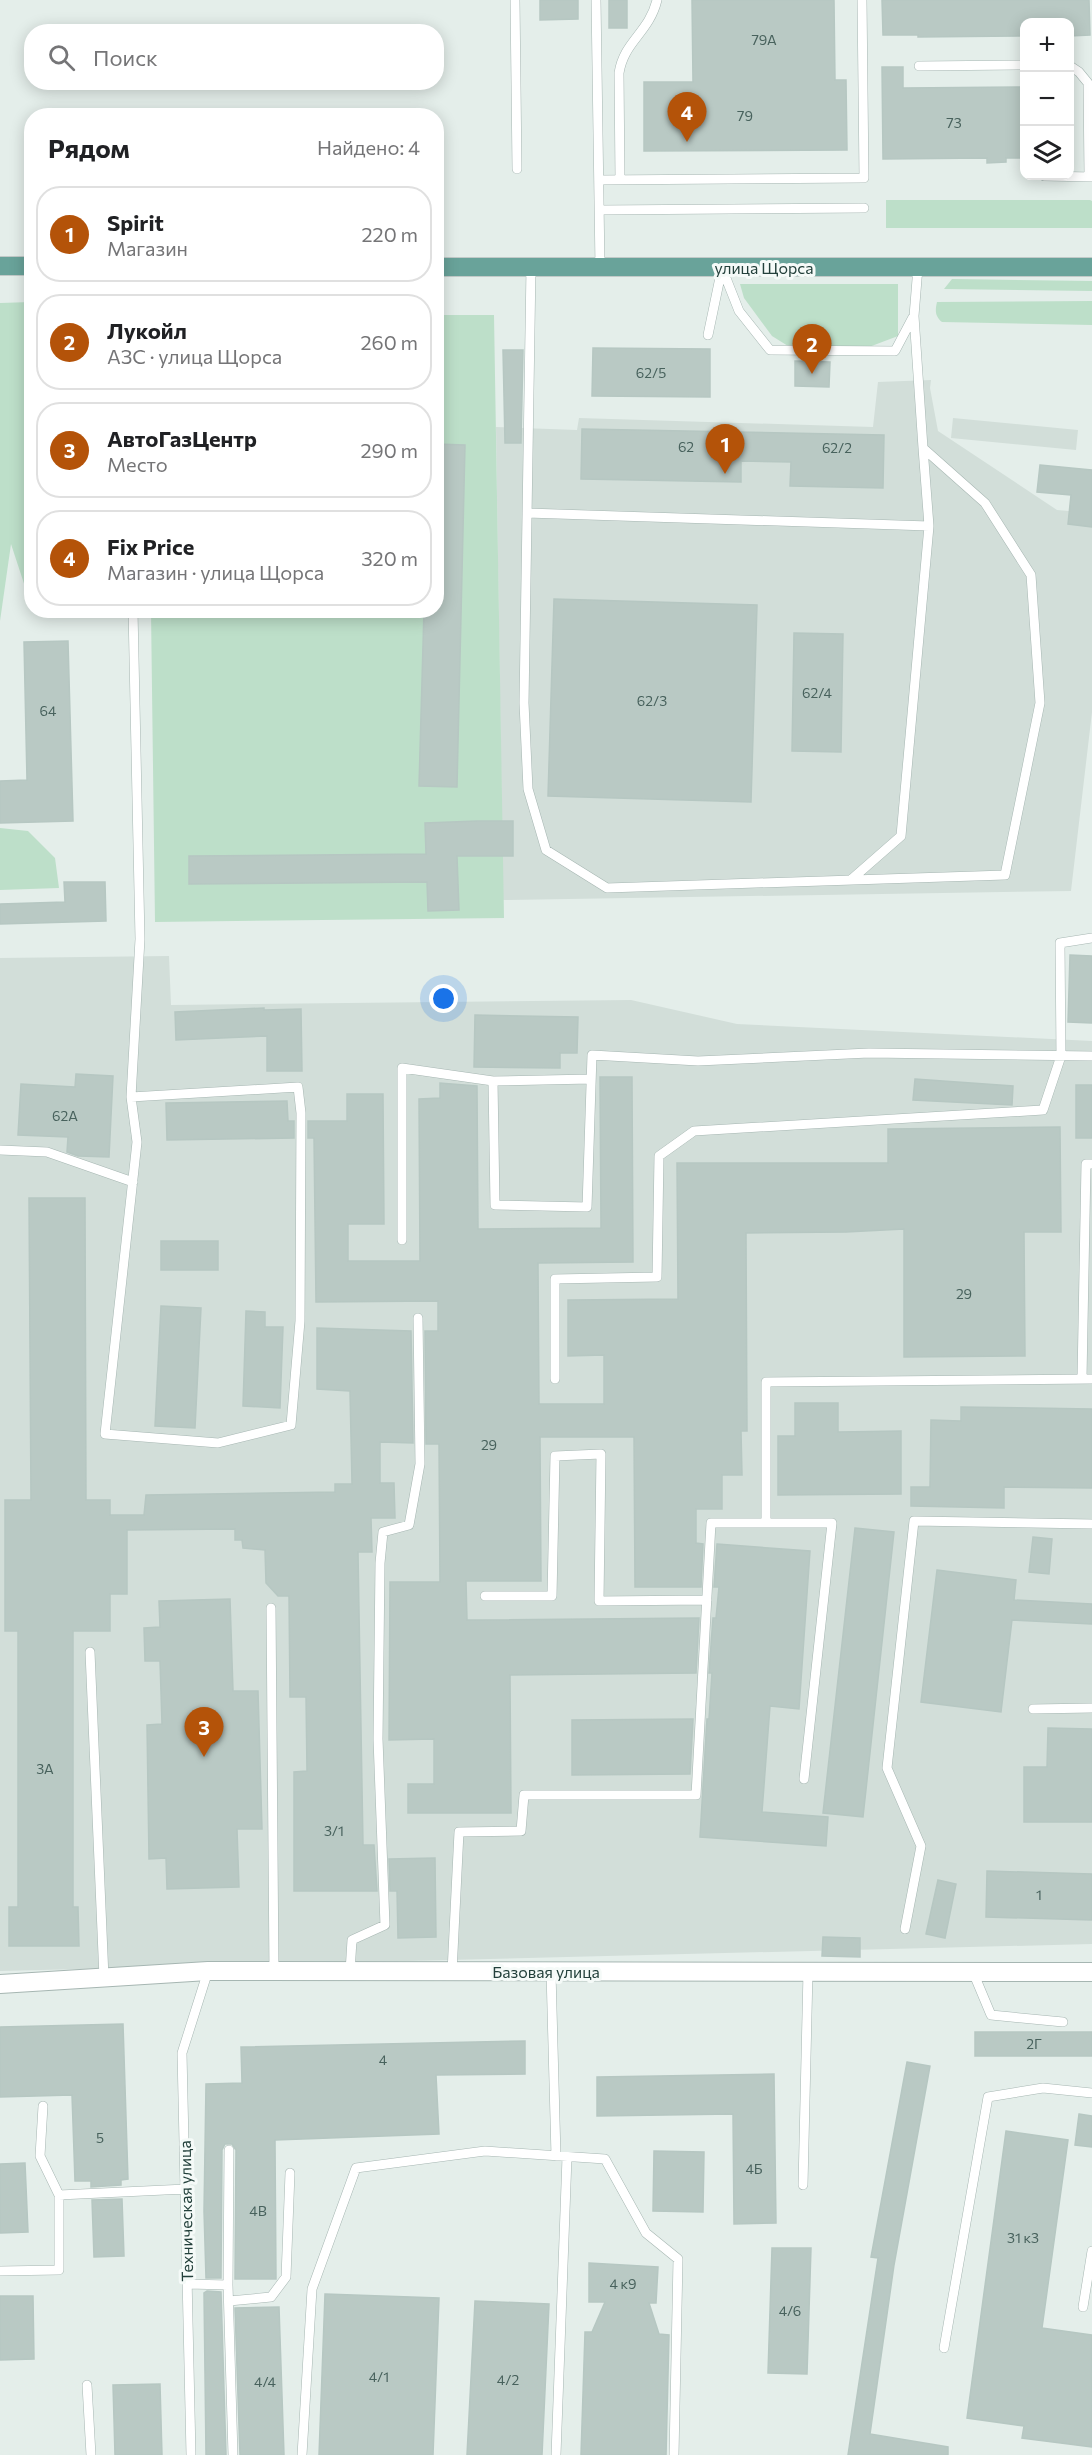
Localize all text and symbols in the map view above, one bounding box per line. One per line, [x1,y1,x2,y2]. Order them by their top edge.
map controls [1020,18,1074,180]
button: + [1020,18,1074,72]
search box [24,24,444,90]
house number: 79А [751,31,777,48]
icon: search [45,41,78,74]
text: Поиск [93,44,158,71]
button: − [1020,72,1074,126]
pin: 4 [668,92,706,142]
house number: 79 [737,107,753,124]
house number: 73 [946,114,962,131]
button: layers [1020,126,1074,180]
text: Рядом [48,132,130,163]
text: Найдено: 4 [317,135,420,159]
text: Spirit [107,209,164,236]
text: 1 [65,222,74,246]
text: 220 m [362,222,418,246]
text: Магазин [107,236,188,260]
street label: улица Щорса [714,258,814,277]
text: Лукойл [107,317,187,344]
pin: 2 [792,324,832,374]
text: 2 [64,330,75,354]
text: 260 m [360,330,418,354]
text: АЗС · улица Щорса [107,344,282,368]
house number: 62/5 [636,364,666,381]
pin: 1 [706,424,744,474]
text: АвтоГазЦентр [107,425,257,452]
text: 3 [64,438,75,462]
text: 290 m [360,438,418,462]
house number: 62 [678,438,694,455]
house number: 62/2 [822,439,852,456]
text: Место [107,452,168,476]
text: Fix Price [107,533,194,560]
text: 4 [63,546,76,570]
text: 320 m [361,546,418,570]
text: Магазин · улица Щорса [107,560,324,584]
house number: 62/4 [802,684,832,701]
house number: 62/3 [637,692,667,709]
house number: 64 [40,702,57,719]
your location [429,984,458,1013]
house number: 62А [52,1107,78,1124]
house number: 29 [956,1285,972,1302]
house number: 29 [481,1436,497,1453]
pin: 3 [184,1708,224,1757]
house number: 3А [36,1760,54,1777]
house number: 3/1 [324,1822,344,1839]
house number: 1 [1036,1886,1042,1903]
street label: Базовая улица [492,1962,600,1981]
house number: 2Г [1026,2035,1042,2052]
house number: 4 [379,2051,388,2068]
house number: 5 [96,2129,104,2146]
street label: Техническая улица [175,2140,196,2282]
house number: 4Б [745,2160,763,2177]
house number: 4В [249,2202,267,2219]
house number: 31 к3 [1007,2229,1039,2246]
house number: 4 к9 [609,2275,637,2292]
house number: 4/6 [779,2302,801,2319]
house number: 4/1 [369,2368,389,2385]
house number: 4/2 [497,2371,519,2388]
house number: 4/4 [254,2373,277,2390]

